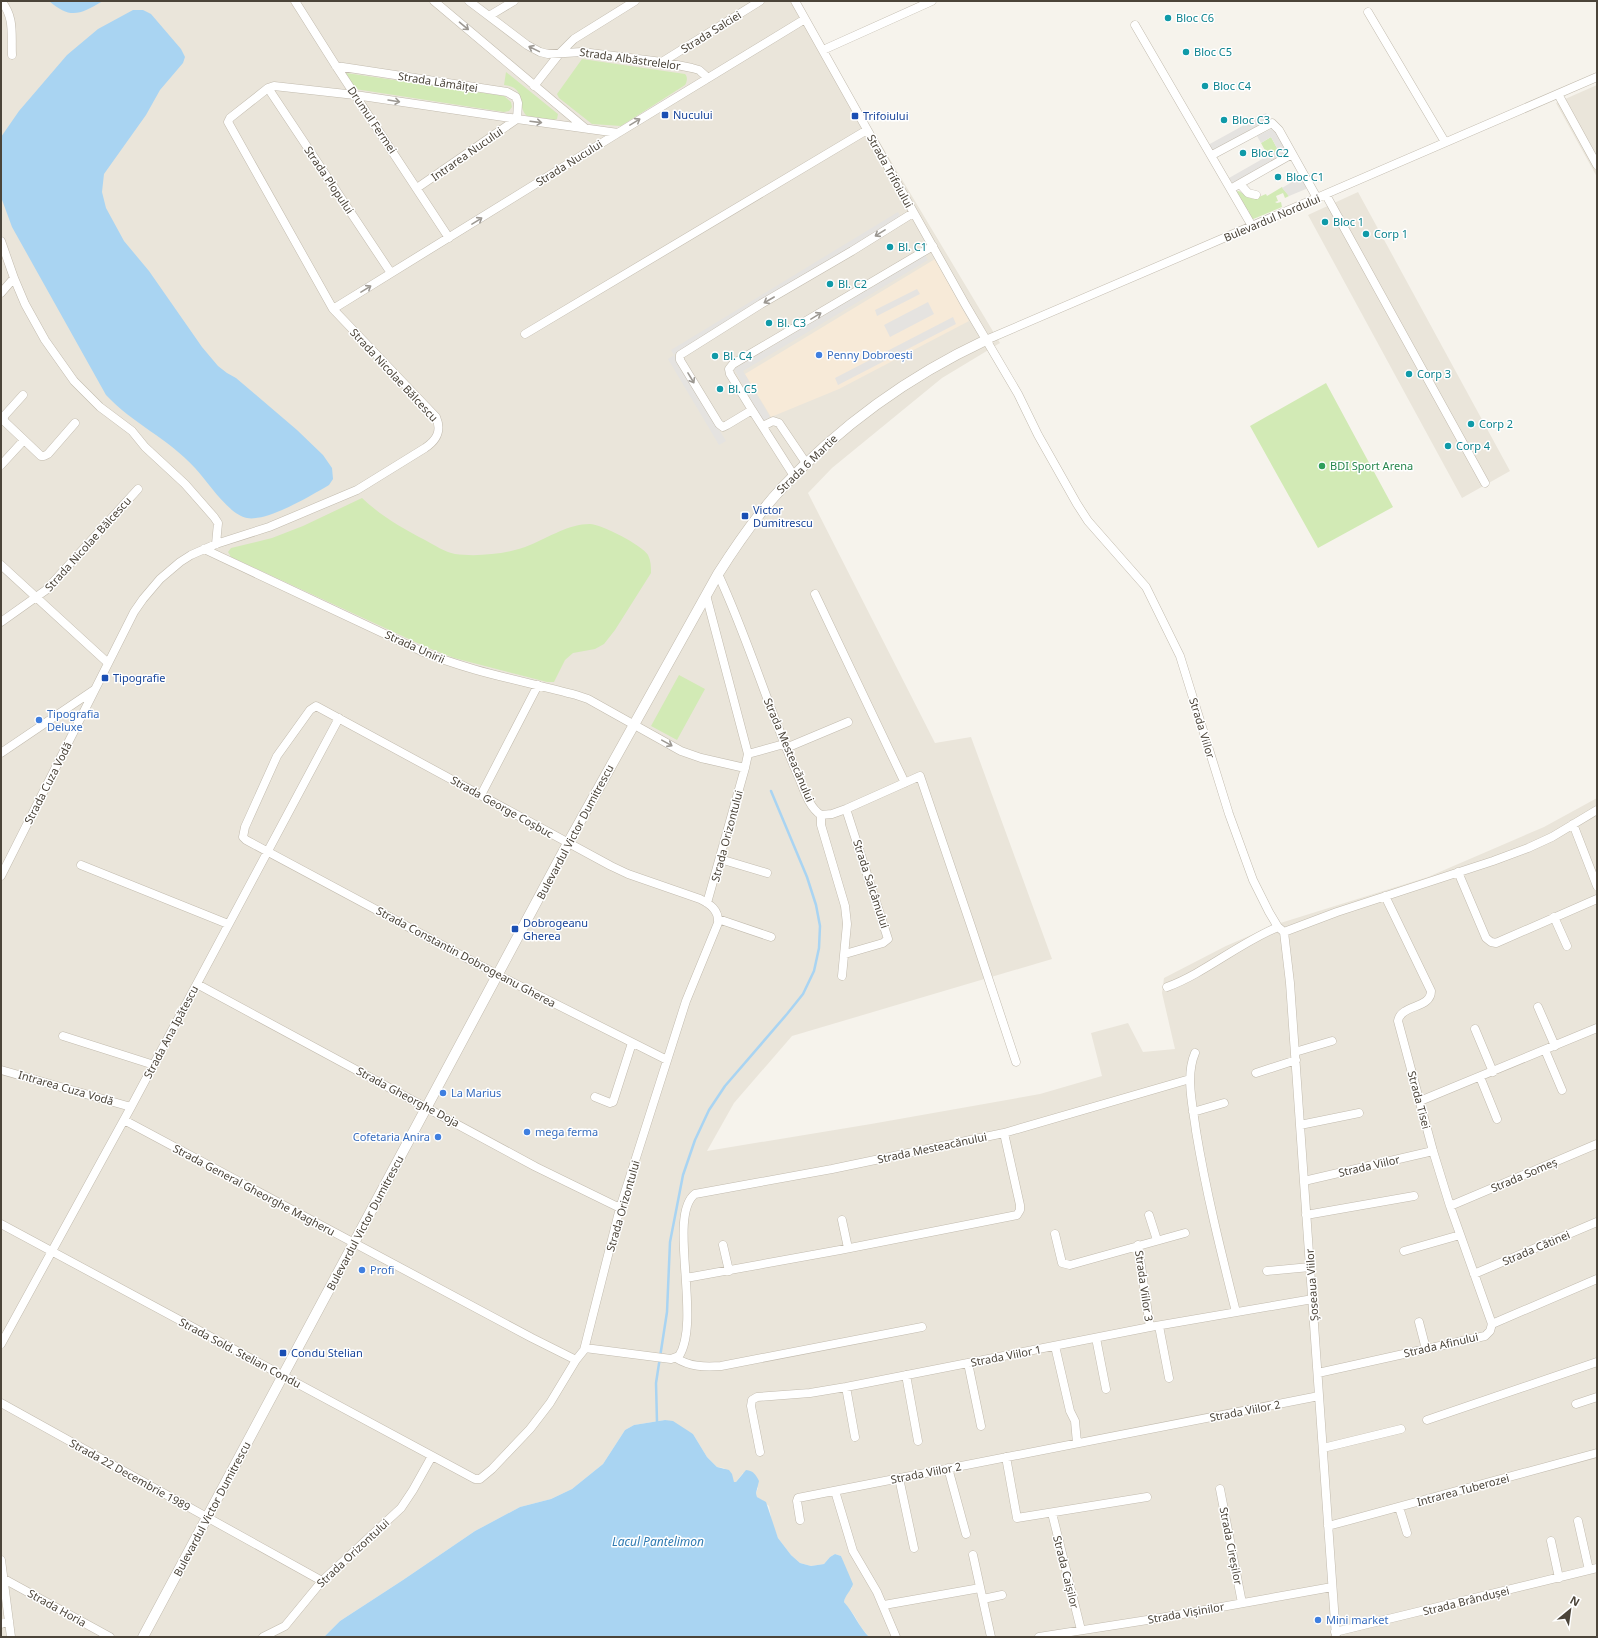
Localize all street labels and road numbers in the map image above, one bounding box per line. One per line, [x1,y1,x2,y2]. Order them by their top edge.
street label: Strada Salciei [678,7,744,56]
street label: Strada Albăstrelelor [579,44,682,73]
street label: Strada Lămâiței [397,68,479,95]
street label: Drumul Fermei [344,83,400,156]
street label: Intrarea Nucului [428,123,506,184]
street label: Strada Trifoiului [864,131,917,210]
street label: Strada Nucului [533,136,605,189]
street label: Strada Plopului [301,143,358,216]
street label: Bulevardul Nordului [1221,190,1322,245]
street label: Strada Nicolae Bălcescu [347,325,442,425]
street label: Strada 6 Martie [773,431,840,497]
street label: Strada Nicolae Bălcescu [41,493,134,594]
street label: Strada Unirii [383,627,448,666]
street label: Strada Mesteacănului [761,695,818,804]
street label: Strada Viilor [1186,696,1219,760]
street label: Strada Cuza Vodă [20,739,75,826]
street label: Bulevardul Victor Dumitrescu [533,762,617,902]
street label: Strada George Coșbuc [448,772,556,841]
street label: Strada Orizontului [707,788,746,883]
street label: Strada Salcâmului [850,838,893,930]
street label: Strada Constantin Dobrogeanu Gherea [374,903,559,1010]
street label: Strada Ana Ipătescu [140,983,201,1081]
street label: Strada Gheorghe Doja [354,1063,462,1130]
street label: Intrarea Cuza Vodă [17,1067,116,1108]
street label: Strada Tisei [1405,1069,1434,1131]
street label: Strada Mesteacănului [876,1129,988,1166]
street label: Strada General Gheorghe Magheru [171,1140,338,1239]
street label: Strada Viilor [1337,1151,1402,1180]
street label: Bulevardul Victor Dumitrescu [323,1153,407,1293]
street label: Strada Someș [1488,1154,1559,1195]
street label: Strada Orizontului [602,1159,643,1253]
street label: Strada Cătinei [1500,1227,1572,1269]
street label: Șoseaua Viilor [1301,1248,1322,1322]
street label: Strada Viilor 3 [1132,1249,1157,1323]
street label: Strada Sold. Stelian Condu [177,1314,304,1391]
street label: Strada Afinului [1402,1329,1480,1360]
street label: Strada Viilor 1 [969,1341,1043,1370]
street label: Strada Viilor 2 [1208,1396,1282,1425]
street label: Strada 22 Decembrie 1989 [67,1435,193,1514]
street label: Bulevardul Victor Dumitrescu [170,1439,254,1579]
street label: Strada Viilor 2 [889,1458,963,1487]
street label: Intrarea Tuberozei [1415,1470,1511,1509]
street label: Strada Cireșilor [1217,1506,1246,1586]
street label: Strada Orizontului [313,1515,392,1590]
street label: Strada Caișilor [1050,1534,1083,1610]
street label: Strada Brândușei [1421,1583,1511,1619]
street label: Strada Horia [25,1585,89,1630]
street label: Strada Vișinilor [1146,1598,1226,1627]

